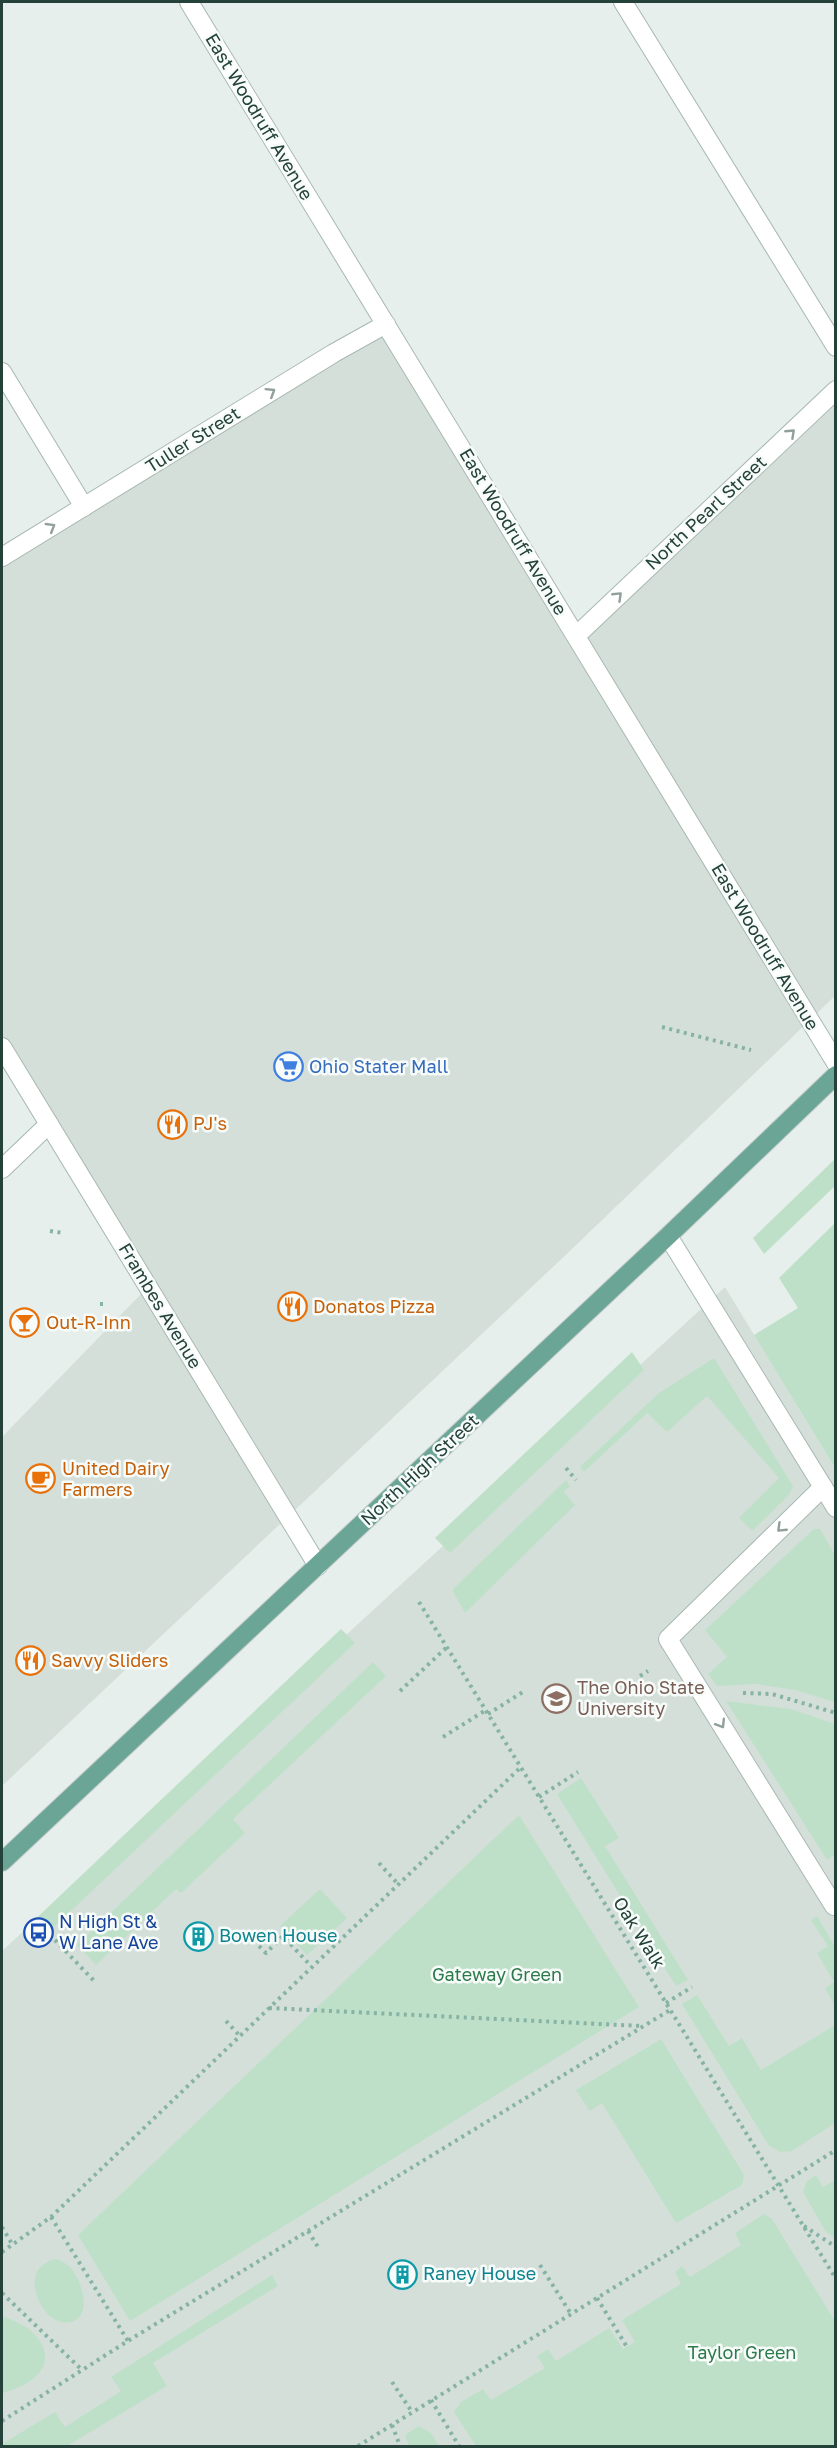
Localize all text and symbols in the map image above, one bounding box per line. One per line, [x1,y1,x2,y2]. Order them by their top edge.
street label: East Woodruff Avenue [201,29,318,204]
one-way arrow [265,387,275,399]
street label: Tuller Street [141,401,244,477]
one-way arrow [784,429,794,440]
street label: East Woodruff Avenue [455,444,572,619]
street label: North Pearl Street [640,451,770,574]
one-way arrow [45,523,56,534]
one-way arrow [612,592,622,603]
street label: East Woodruff Avenue [707,859,824,1034]
supermarket icon: Ohio Stater Mall [272,1051,304,1083]
place label: Ohio Stater Mall [309,1055,448,1077]
restaurant icon: PJ's [156,1108,188,1140]
place label: PJ's [193,1112,227,1134]
street label: Frambes Avenue [115,1239,207,1372]
restaurant icon: Donatos Pizza [276,1291,308,1323]
place label: Donatos Pizza [313,1295,435,1317]
bar icon: Out-R-Inn [9,1307,41,1339]
place label: Out-R-Inn [46,1311,131,1333]
street label: North High Street [356,1409,483,1530]
place label: United Dairy Farmers [62,1457,169,1500]
cafe icon: United Dairy Farmers [25,1463,57,1495]
one-way arrow [778,1521,789,1532]
restaurant icon: Savvy Sliders [14,1645,46,1677]
place label: Savvy Sliders [51,1649,168,1671]
place label: The Ohio State University [577,1676,705,1719]
school or university icon: The Ohio State University [540,1682,572,1714]
one-way arrow [714,1718,725,1729]
street label: Oak Walk [609,1892,671,1973]
place label: N High St & W Lane Ave [59,1910,159,1953]
bus stop icon: N High St & W Lane Ave [22,1916,54,1948]
building icon: Bowen House [182,1920,214,1952]
place label: Bowen House [219,1924,337,1946]
park label: Gateway Green [432,1963,562,1985]
building icon: Raney House [386,2258,418,2290]
place label: Raney House [423,2262,536,2284]
park label: Taylor Green [688,2341,796,2363]

